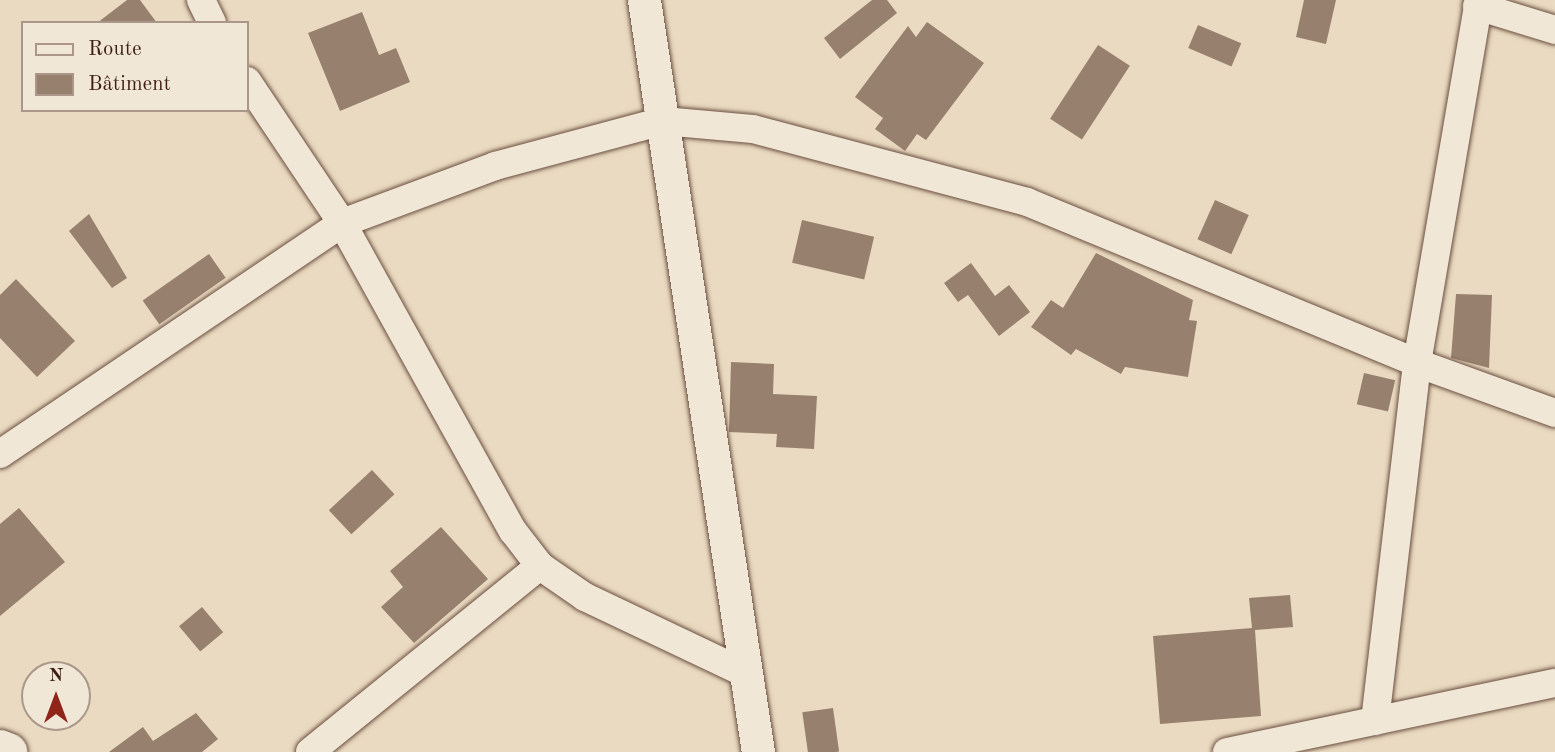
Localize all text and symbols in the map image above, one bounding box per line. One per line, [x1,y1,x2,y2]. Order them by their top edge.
legend [21,21,248,112]
text: Route [88,39,142,60]
text: Bâtiment [88,74,171,95]
north arrow [21,661,91,731]
text: N [49,667,63,686]

